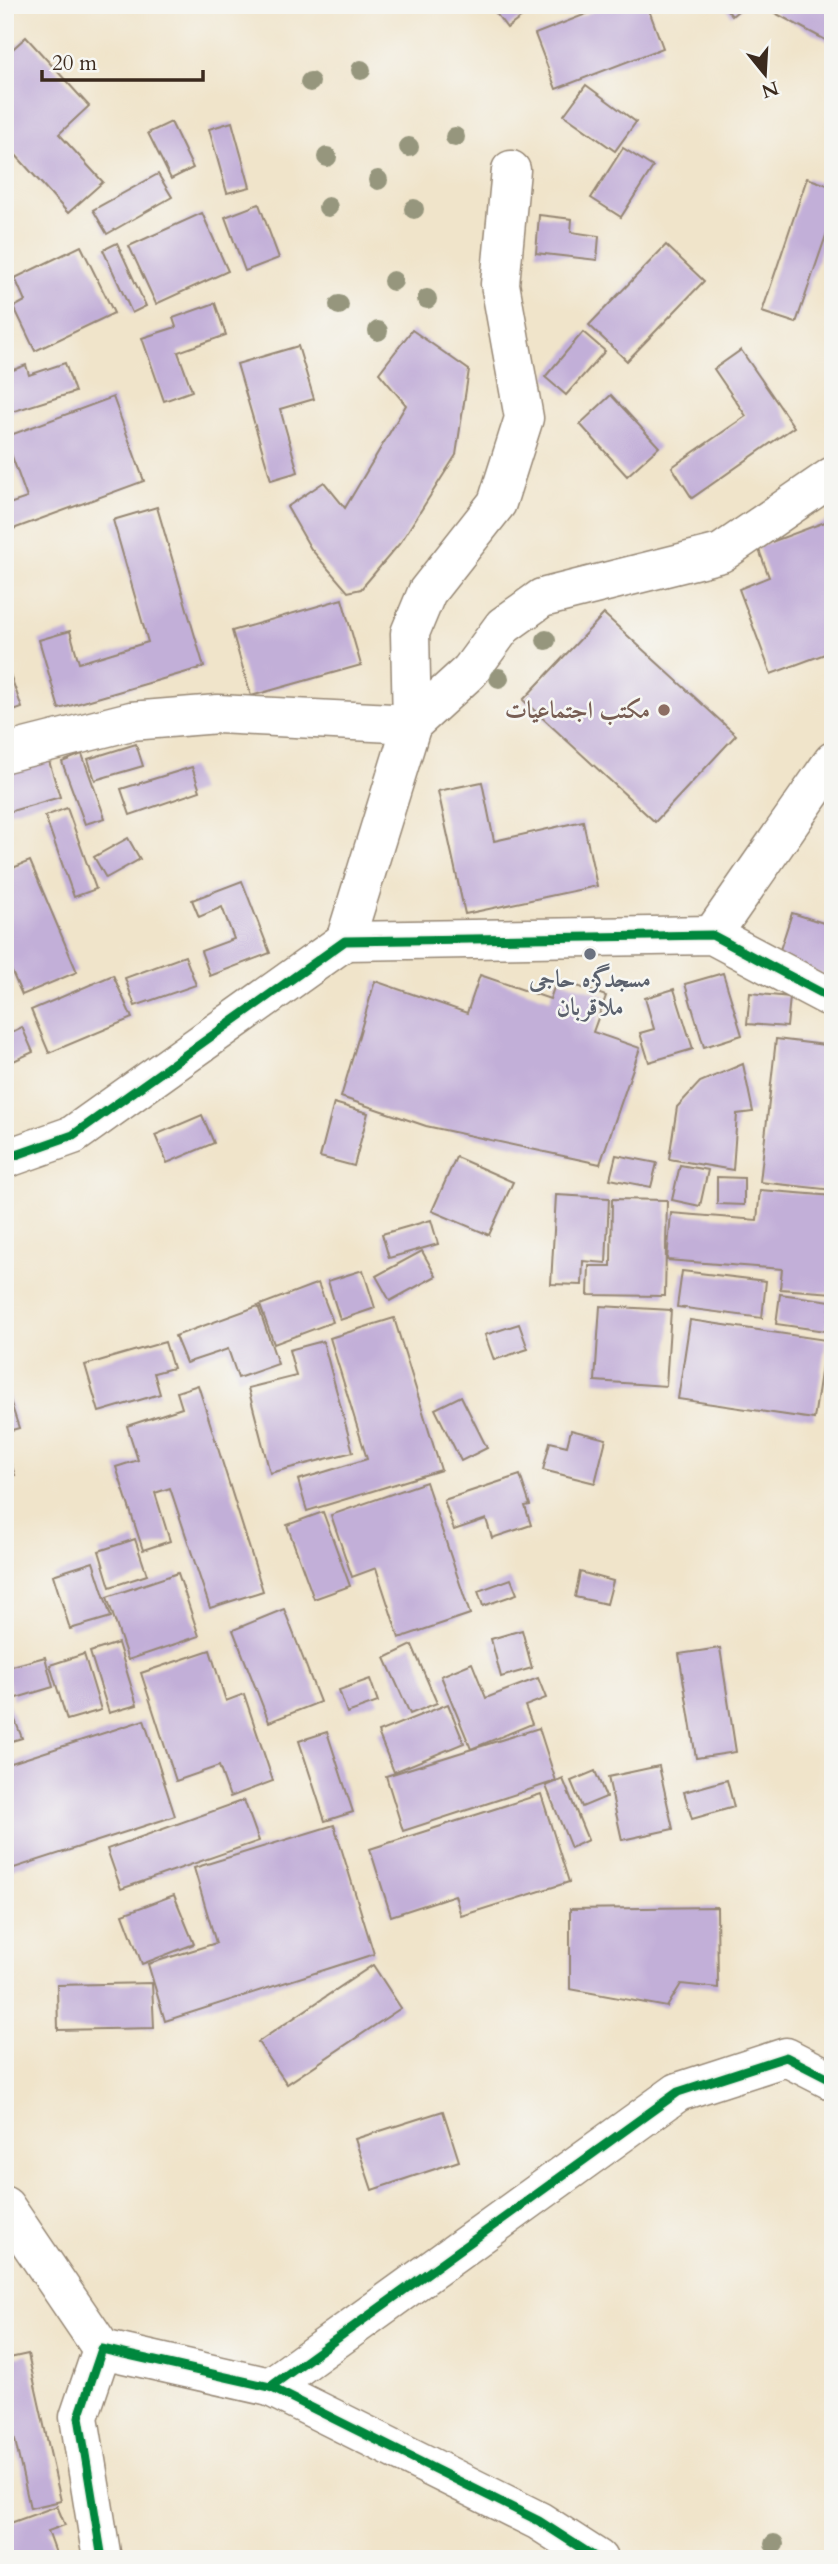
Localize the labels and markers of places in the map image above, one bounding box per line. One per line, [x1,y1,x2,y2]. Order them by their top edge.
place label: مکتب اجتماعیات [505,694,650,727]
marker: مکتب اجتماعیات [656,702,672,718]
marker: مسجدگزه حاجی ملاقربان [582,946,598,962]
place label: مسجدگزه حاجی ملاقربان [528,963,651,1024]

